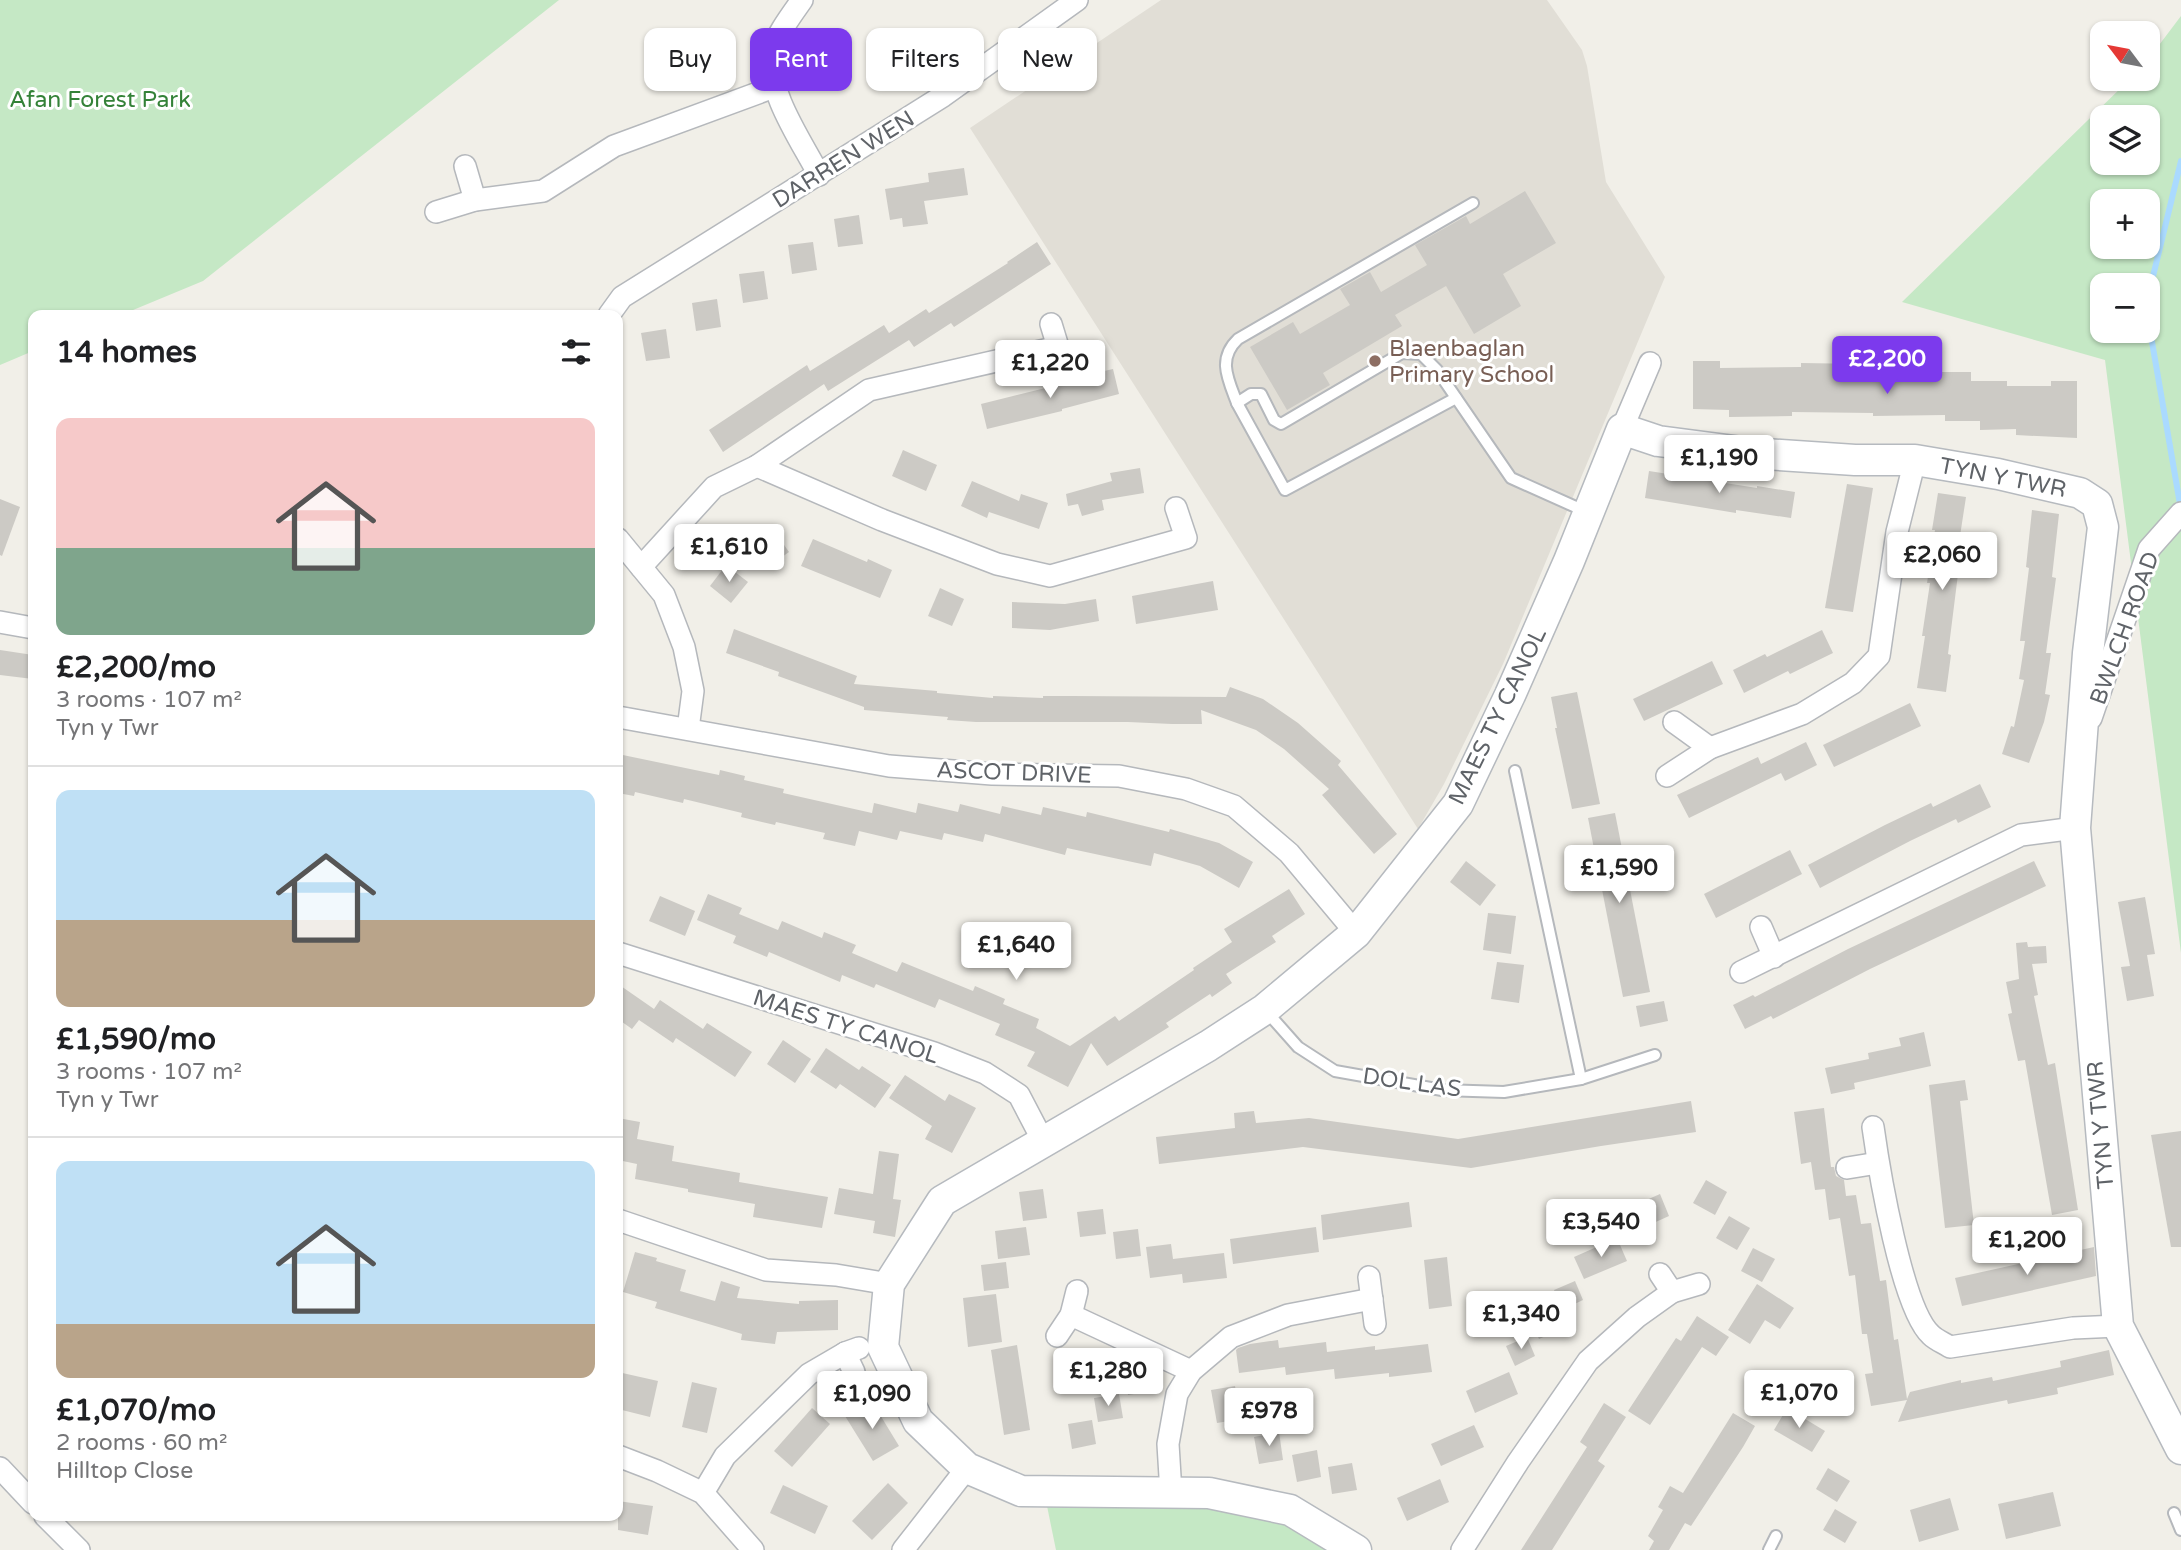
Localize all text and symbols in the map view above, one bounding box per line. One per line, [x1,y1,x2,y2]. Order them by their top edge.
north arrow [2090,21,2160,91]
map controls [2090,21,2160,343]
chip: Buy [644,28,736,91]
chip: Rent [750,28,852,91]
chip: Filters [866,28,984,91]
chip: New [998,28,1097,91]
park label: Afan Forest Park [9,86,191,114]
street label: DARREN WEN [767,105,920,215]
button: layers [2090,105,2160,175]
button: + [2090,189,2160,259]
button: − [2090,273,2160,343]
icon: filters [557,333,595,371]
text: 14 homes [56,334,197,371]
place label: Blaenbaglan Primary School [1389,335,1554,389]
pin: £2,200 [1830,336,1944,396]
pin: £1,220 [993,340,1107,400]
text: £2,200 [1848,345,1926,373]
text: £1,220 [1011,349,1089,377]
marker: Blaenbaglan Primary School [1367,353,1383,369]
pin: £1,190 [1662,435,1776,495]
text: £1,190 [1680,444,1758,472]
street label: TYN Y TWR [1937,452,2069,504]
icon: home [263,463,389,589]
pin: £1,610 [672,524,786,584]
pin: £2,060 [1885,532,1999,592]
text: £1,610 [690,533,768,561]
text: £2,060 [1903,541,1981,569]
street label: BWLCH ROAD [2084,548,2166,709]
street label: MAES TY CANOL [1443,623,1553,809]
text: £2,200/mo [56,649,216,686]
text: 3 rooms · 107 m² [56,686,242,714]
text: Tyn y Twr [56,714,158,742]
street label: ASCOT DRIVE [936,756,1092,790]
icon: home [263,835,389,961]
pin: £1,590 [1562,846,1676,905]
text: £1,590 [1580,854,1658,882]
pin: £1,640 [959,922,1073,982]
text: £1,640 [977,931,1055,959]
street label: MAES TY CANOL [749,984,942,1070]
text: £1,590/mo [56,1021,216,1058]
text: 3 rooms · 107 m² [56,1058,242,1086]
street label: TYN Y TWR [2081,1060,2121,1190]
street label: DOL LAS [1361,1062,1463,1104]
text: Tyn y Twr [56,1086,158,1114]
pin: £3,540 [1544,1200,1658,1259]
icon: home [263,1206,389,1332]
text: £3,540 [1562,1208,1640,1236]
pin: £1,200 [1970,1218,2084,1277]
text: £1,200 [1988,1226,2066,1254]
pin: £1,340 [1464,1292,1578,1351]
text: £1,340 [1482,1300,1560,1328]
pin: £1,280 [1051,1348,1165,1408]
text: £1,280 [1069,1357,1147,1385]
pin: £1,070 [1742,1370,1856,1430]
pin: £1,090 [815,1372,929,1431]
text: £1,070 [1760,1379,1838,1407]
text: £1,090 [833,1380,911,1408]
pin: £978 [1228,1388,1310,1448]
text: £1,070/mo [56,1392,216,1429]
text: £978 [1240,1397,1298,1425]
text: 2 rooms · 60 m² [56,1429,227,1457]
text: Hilltop Close [56,1457,193,1485]

